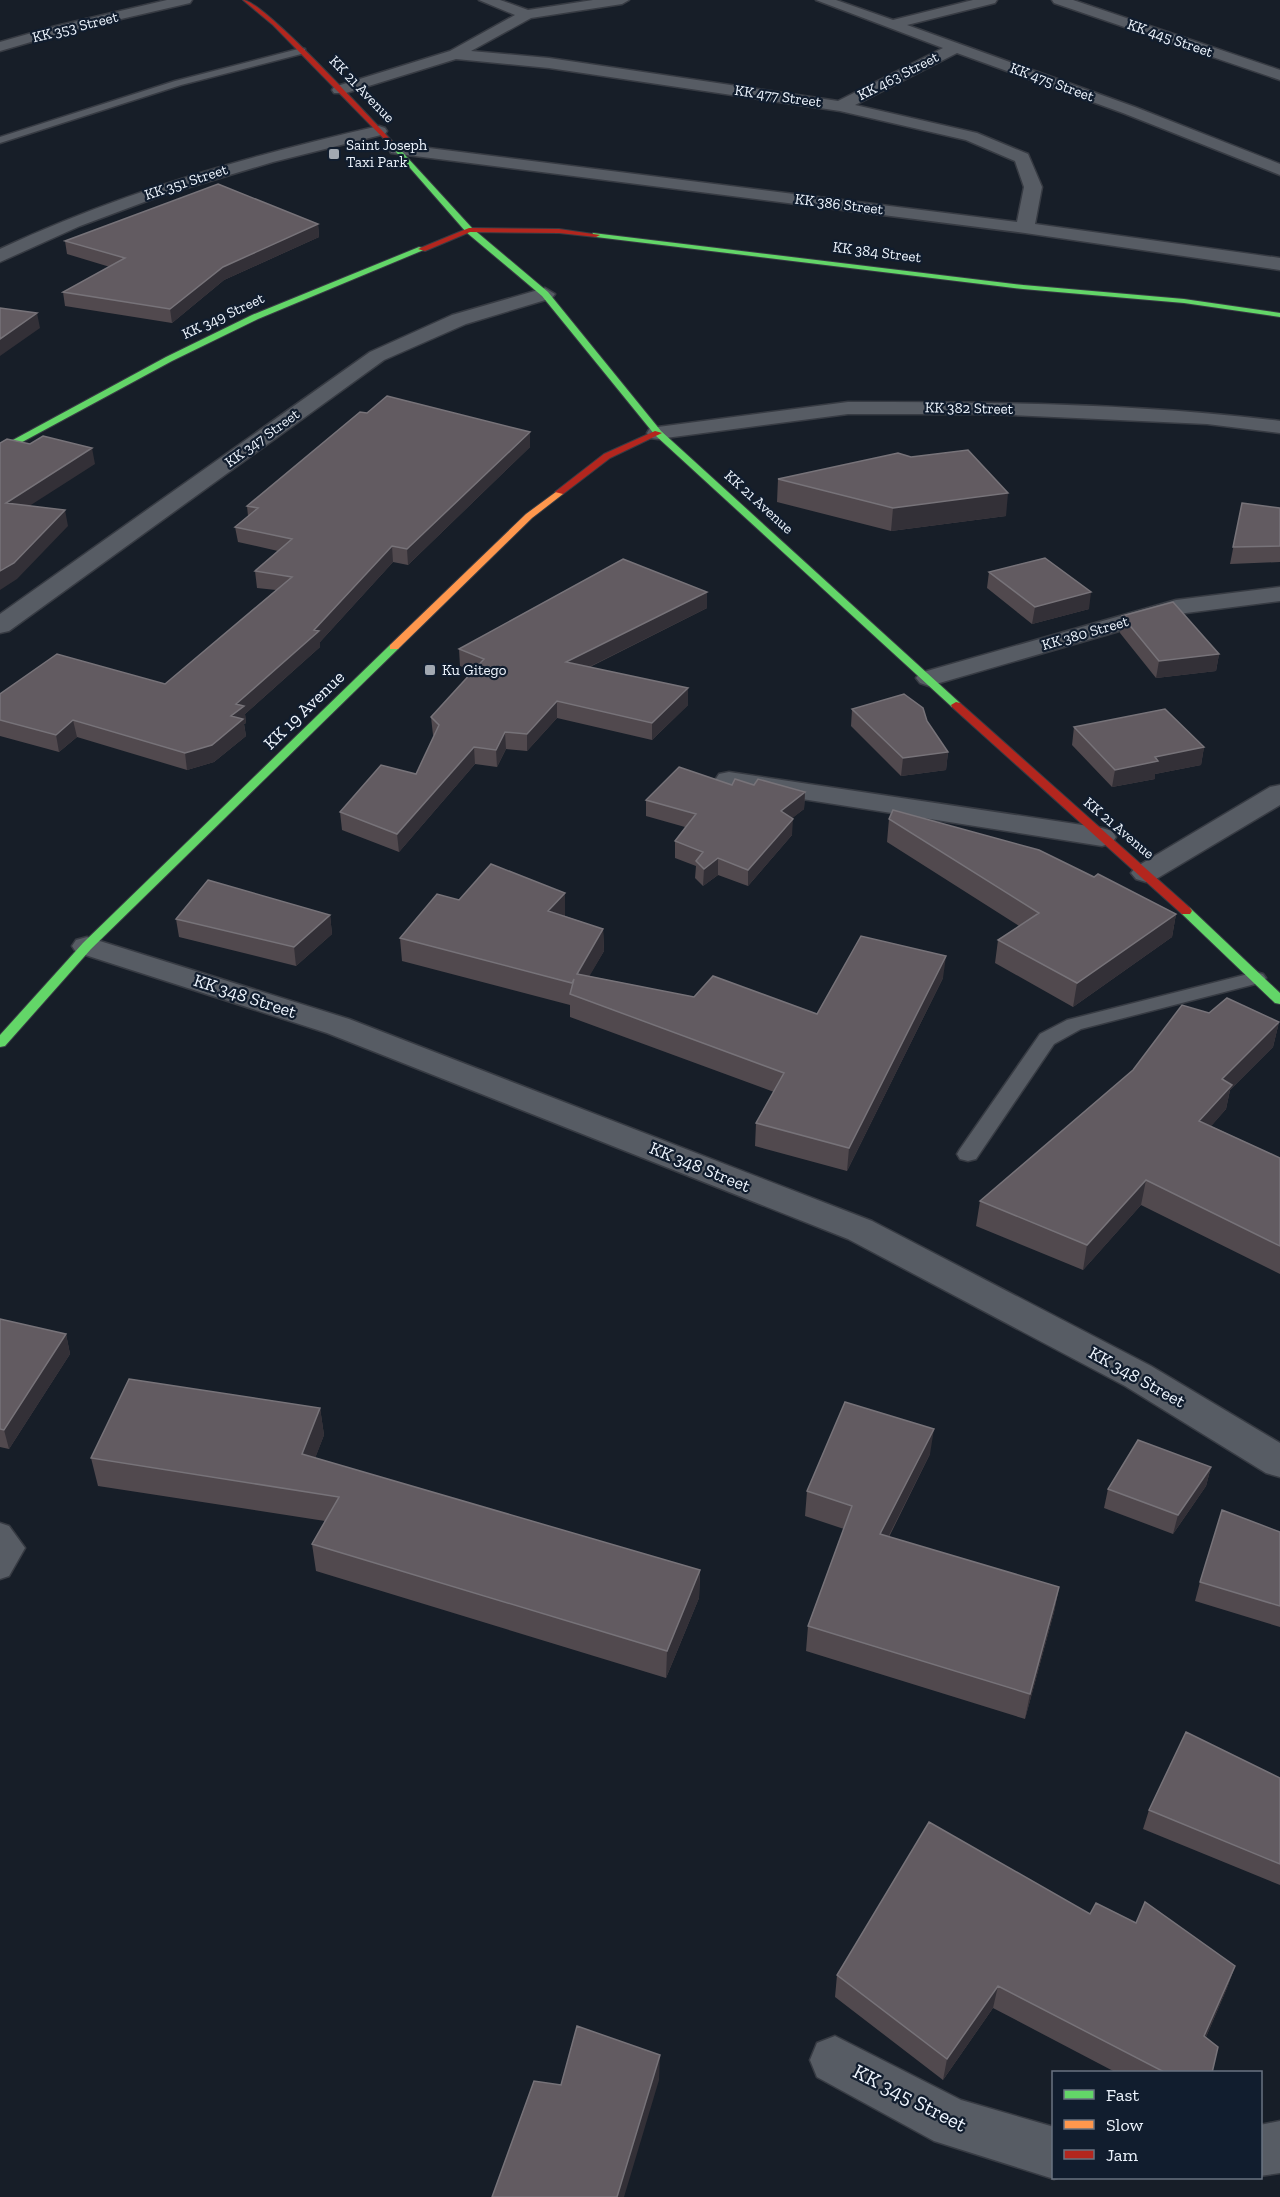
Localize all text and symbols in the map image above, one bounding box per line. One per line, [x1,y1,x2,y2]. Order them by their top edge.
street label: KK 353 Street [30,8,120,46]
street label: KK 445 Street [1125,15,1216,61]
street label: KK 463 Street [854,48,942,104]
street label: KK 21 Avenue [325,52,399,126]
street label: KK 475 Street [1008,58,1097,106]
street label: KK 477 Street [733,81,823,111]
place label: Saint Joseph Taxi Park [346,136,428,171]
marker: Saint Joseph Taxi Park [327,147,341,161]
street label: KK 351 Street [142,160,230,204]
street label: KK 386 Street [794,190,885,218]
street label: KK 384 Street [832,238,923,266]
street label: KK 349 Street [179,289,267,343]
street label: KK 382 Street [925,398,1014,418]
street label: KK 347 Street [221,405,303,471]
street label: KK 21 Avenue [721,466,797,538]
street label: KK 380 Street [1040,612,1131,654]
place label: Ku Gitego [442,661,507,679]
marker: Ku Gitego [423,663,437,677]
street label: KK 19 Avenue [259,666,349,754]
street label: KK 21 Avenue [1080,793,1158,863]
street label: KK 348 Street [191,969,299,1023]
street label: KK 348 Street [646,1137,754,1197]
street label: KK 348 Street [1085,1342,1189,1413]
street label: KK 345 Street [849,2058,971,2137]
legend [1052,2071,1262,2179]
text: Fast [1106,2084,1139,2106]
text: Slow [1106,2114,1143,2136]
text: Jam [1106,2144,1138,2166]

